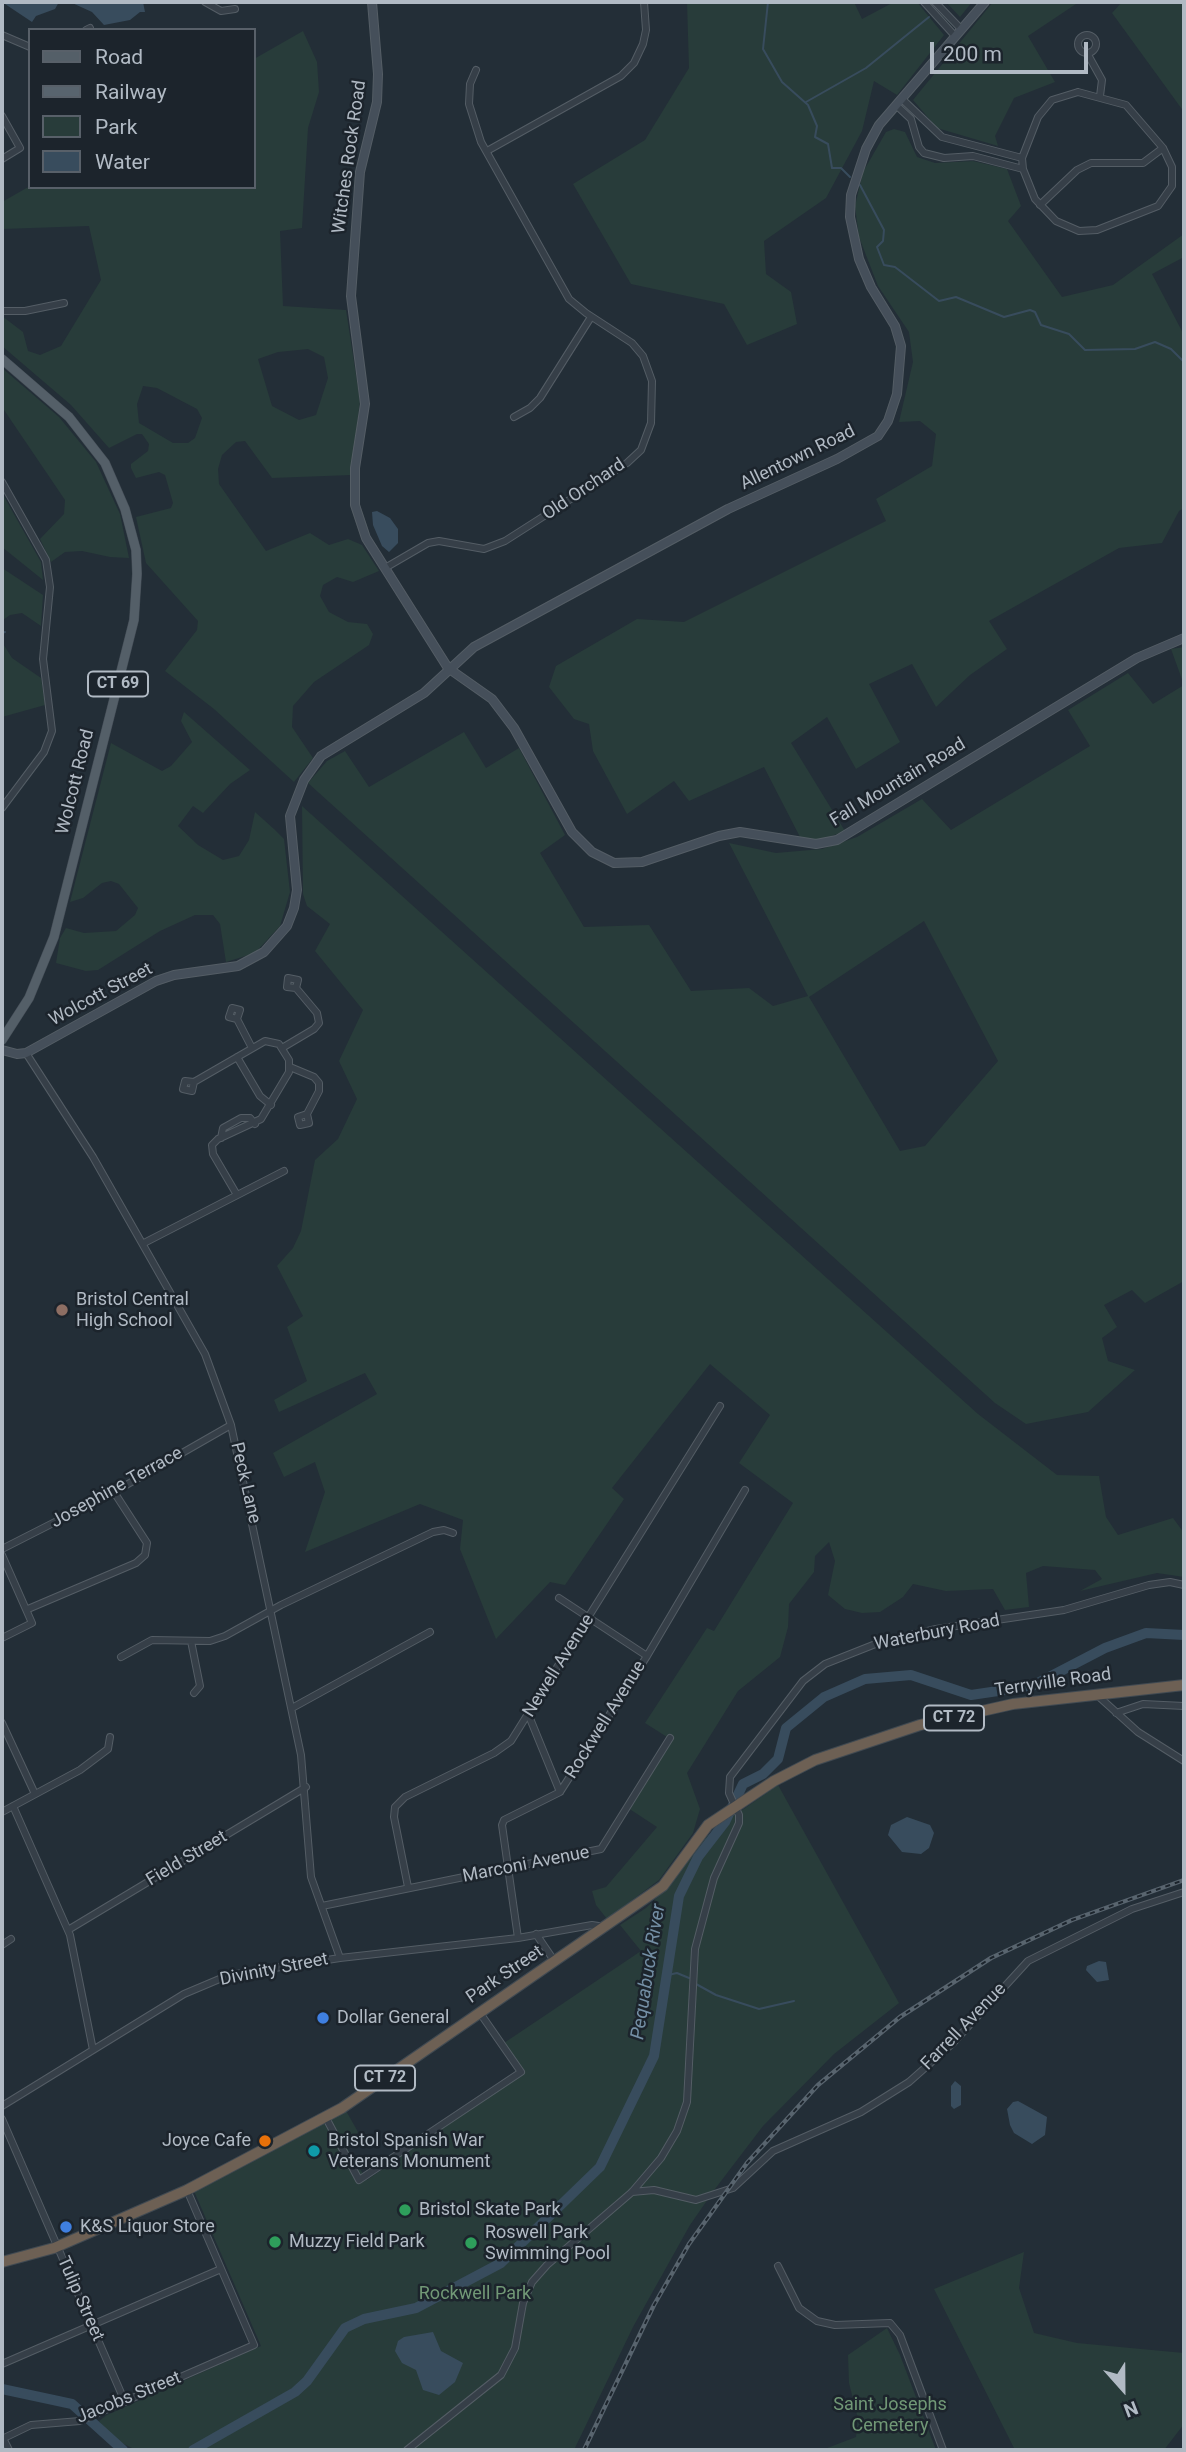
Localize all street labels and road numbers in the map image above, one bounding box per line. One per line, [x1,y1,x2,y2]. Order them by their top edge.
street label: Witches Rock Road [329,79,371,235]
street label: Allentown Road [737,421,859,495]
street label: Old Orchard [539,455,629,525]
road number: CT 69 [88,671,148,696]
street label: Wolcott Road [53,727,99,837]
street label: Fall Mountain Road [826,734,970,832]
street label: Wolcott Street [46,959,156,1031]
street label: Peck Lane [225,1440,265,1526]
street label: Josephine Terrace [47,1443,187,1533]
street label: Newell Avenue [519,1610,599,1722]
street label: Waterbury Road [872,1610,1002,1656]
street label: Rockwell Avenue [561,1657,651,1783]
street label: Terryville Road [993,1664,1113,1702]
road number: CT 72 [924,1706,984,1730]
street label: Field Street [143,1826,231,1892]
street label: Marconi Avenue [461,1842,591,1888]
street label: Park Street [462,1941,548,2009]
street label: Divinity Street [218,1949,330,1991]
street label: Farrell Avenue [917,1979,1011,2075]
road number: CT 72 [355,2066,415,2090]
street label: Tulip Street [52,2253,108,2345]
street label: Jacobs Street [74,2367,184,2429]

